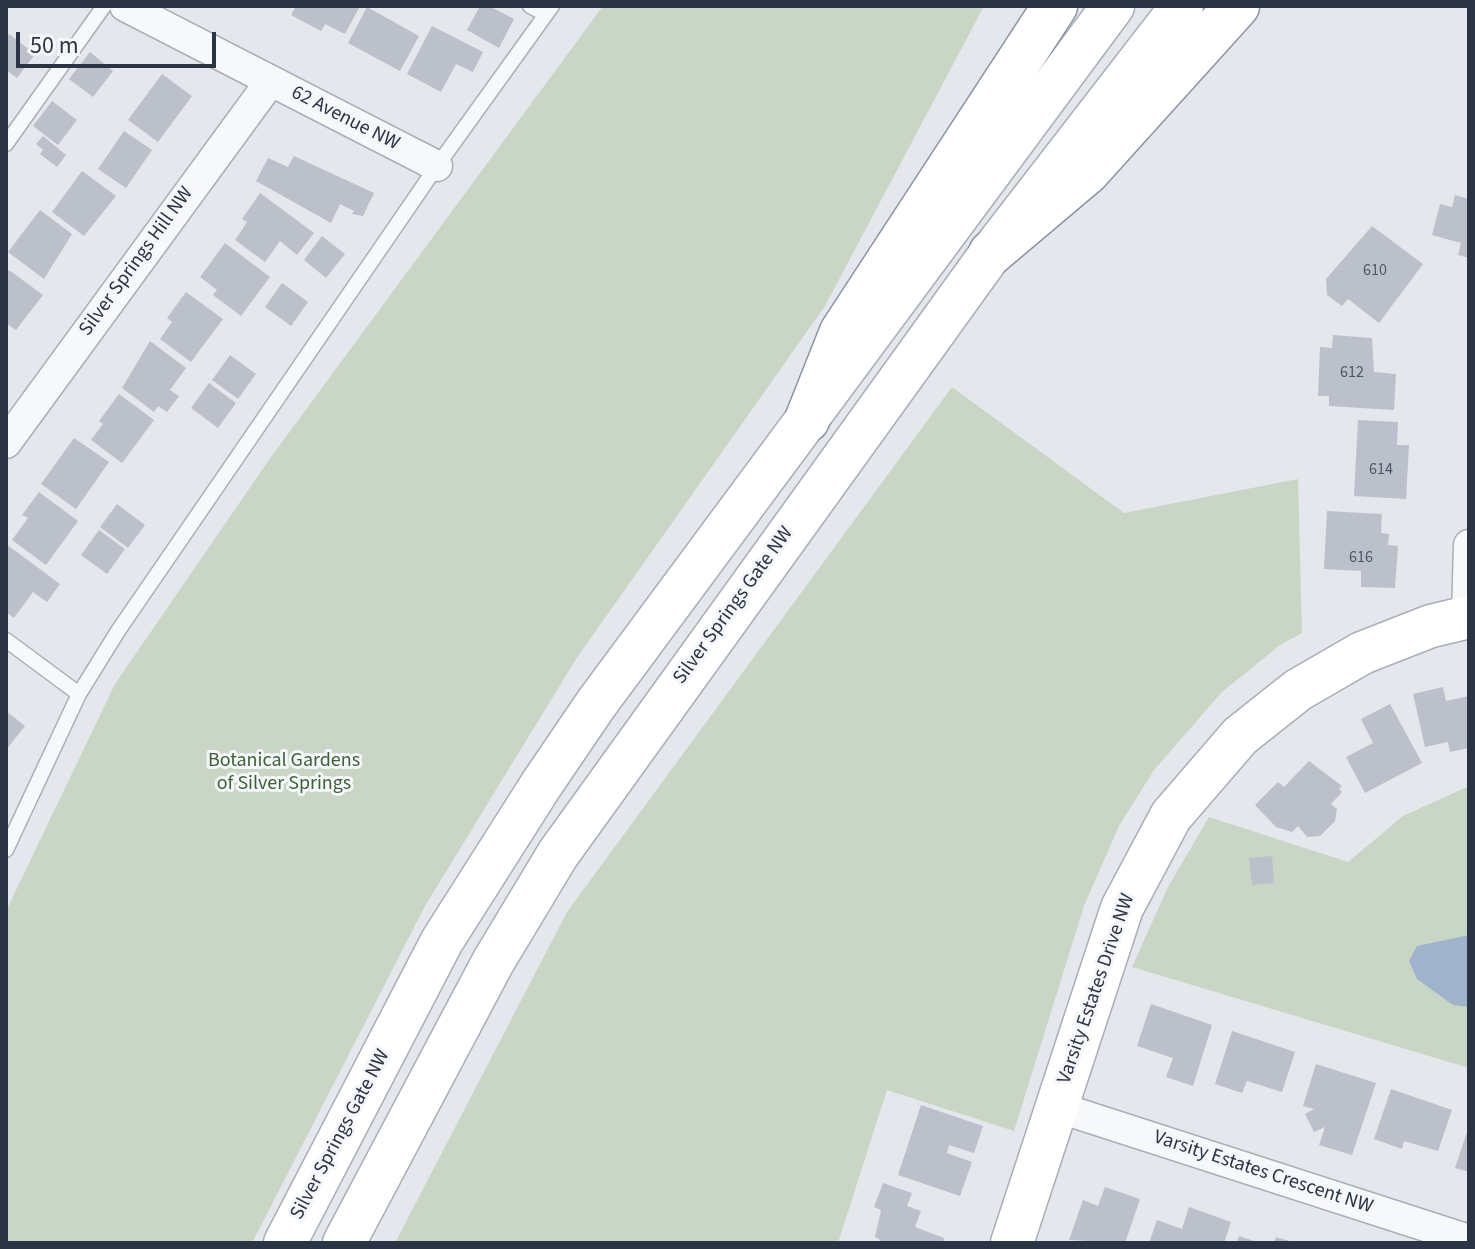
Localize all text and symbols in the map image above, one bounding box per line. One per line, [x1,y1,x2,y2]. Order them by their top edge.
scale bar [20,16,220,66]
text: 50 m [30,28,79,63]
street label: 62 Avenue NW [287,81,403,157]
street label: Silver Springs Hill NW [75,183,199,341]
house number: 610 [1363,261,1387,281]
house number: 612 [1340,363,1364,383]
house number: 614 [1369,460,1393,480]
street label: Silver Springs Gate NW [669,522,799,690]
house number: 616 [1349,548,1373,568]
park label: Botanical Gardens of Silver Springs [208,750,360,797]
street label: Varsity Estates Drive NW [1053,891,1141,1087]
street label: Silver Springs Gate NW [286,1046,396,1224]
street label: Varsity Estates Crescent NW [1150,1126,1376,1220]

